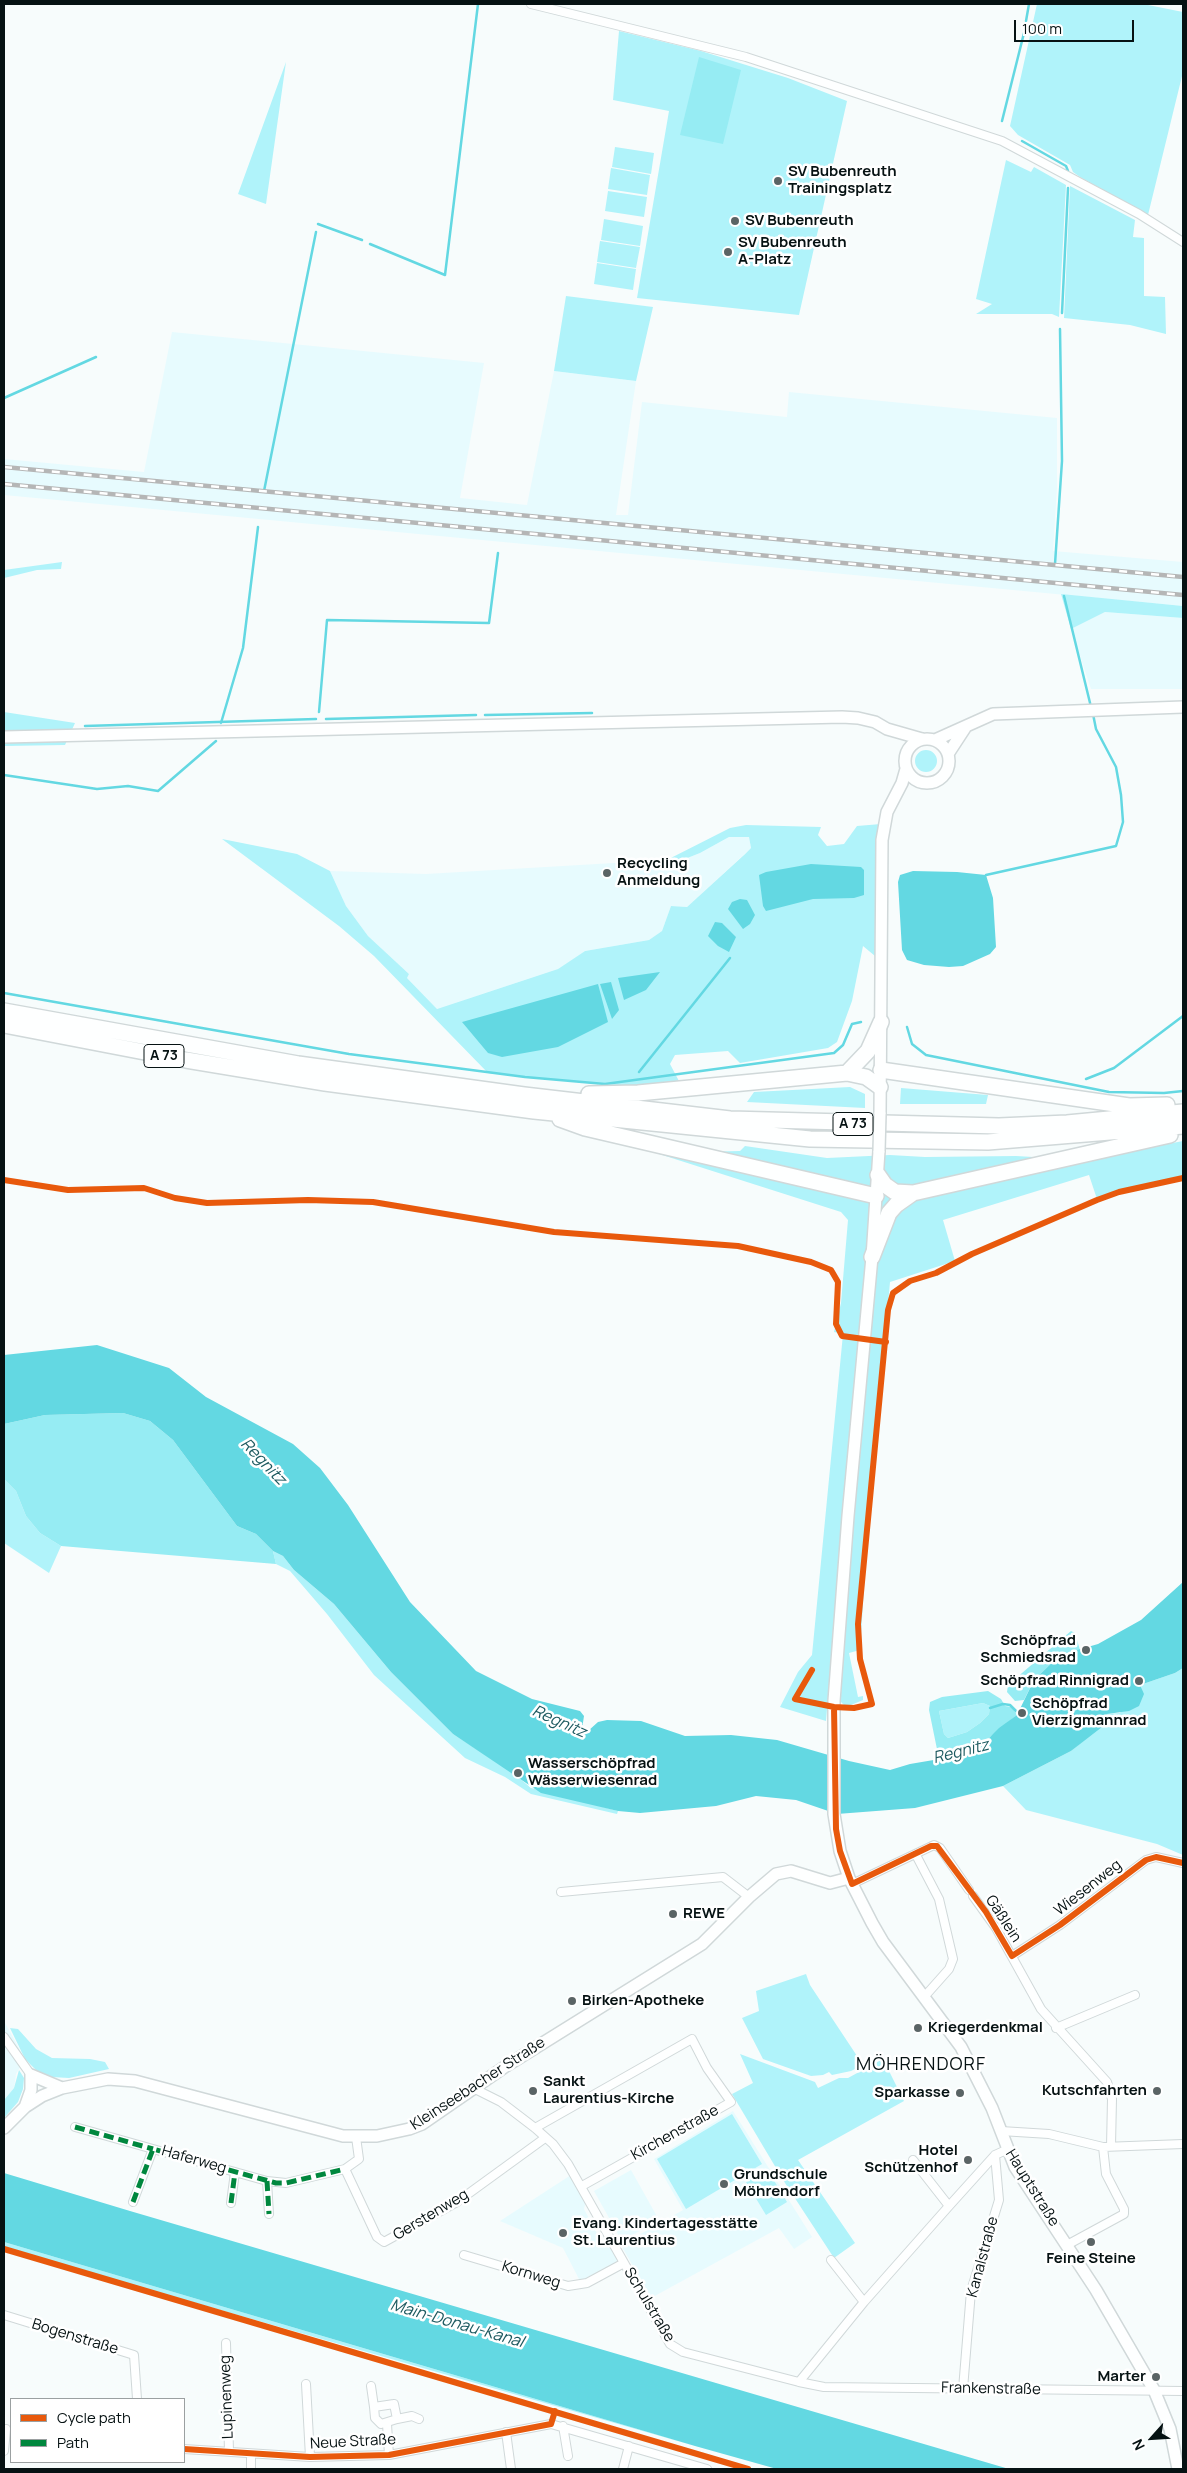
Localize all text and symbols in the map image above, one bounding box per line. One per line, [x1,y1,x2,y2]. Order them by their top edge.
scale bar [1017,10,1137,42]
text: 100 m [1022,18,1062,39]
place label: SV Bubenreuth Trainingsplatz [788,163,897,198]
marker: SV Bubenreuth Trainingsplatz [772,175,784,187]
place label: SV Bubenreuth [745,212,854,230]
marker: SV Bubenreuth [729,215,741,227]
place label: SV Bubenreuth A-Platz [738,234,847,269]
marker: SV Bubenreuth A-Platz [722,246,734,258]
place label: Recycling Anmeldung [617,855,700,890]
marker: Recycling Anmeldung [601,867,613,879]
road number: A 73 [144,1044,184,1068]
road number: A 73 [833,1112,873,1136]
water label: Regnitz [236,1435,290,1489]
place label: Schöpfrad Schmiedsrad [980,1632,1076,1667]
marker: Schöpfrad Schmiedsrad [1080,1644,1092,1656]
place label: Schöpfrad Rinnigrad [980,1672,1129,1690]
marker: Schöpfrad Rinnigrad [1133,1675,1145,1687]
place label: Schöpfrad Vierzigmannrad [1032,1695,1147,1730]
water label: Regnitz [529,1702,589,1742]
marker: Schöpfrad Vierzigmannrad [1016,1707,1028,1719]
water label: Regnitz [931,1736,991,1768]
place label: Wasserschöpfrad Wässerwiesenrad [528,1755,657,1790]
marker: Wasserschöpfrad Wässerwiesenrad [512,1767,524,1779]
street label: Wiesenweg [1051,1856,1125,1920]
street label: Gäßlein [981,1892,1025,1946]
place label: REWE [683,1905,725,1923]
marker: REWE [667,1908,679,1920]
place label: Birken-Apotheke [582,1992,704,2010]
marker: Birken-Apotheke [566,1995,578,2007]
place label: Kriegerdenkmal [928,2019,1043,2037]
marker: Kriegerdenkmal [912,2022,924,2034]
street label: Kleinseebacher Straße [407,2034,549,2134]
district label: MÖHRENDORF [855,2054,987,2076]
place label: Sankt Laurentius-Kirche [543,2073,674,2108]
place label: Kutschfahrten [1042,2082,1147,2100]
place label: Sparkasse [874,2084,950,2102]
marker: Sankt Laurentius-Kirche [527,2085,539,2097]
marker: Kutschfahrten [1151,2085,1163,2097]
marker: Sparkasse [954,2087,966,2099]
street label: Kirchenstraße [628,2102,722,2164]
street label: Haferweg [159,2142,229,2178]
place label: Hotel Schützenhof [864,2142,958,2177]
street label: Hauptstraße [1001,2146,1063,2230]
marker: Hotel Schützenhof [962,2154,974,2166]
place label: Grundschule Möhrendorf [734,2166,828,2201]
marker: Grundschule Möhrendorf [718,2178,730,2190]
street label: Gerstenweg [390,2186,472,2244]
place label: Evang. Kindertagesstätte St. Laurentius [573,2215,758,2250]
street label: Kanalstraße [964,2215,1002,2299]
marker: Evang. Kindertagesstätte St. Laurentius [557,2227,569,2239]
marker: Feine Steine [1085,2236,1097,2248]
place label: Feine Steine [1046,2250,1136,2268]
street label: Kornweg [500,2258,562,2292]
street label: Schulstraße [620,2264,678,2346]
water label: Main-Donau-Kanal [388,2296,526,2352]
street label: Bogenstraße [30,2315,120,2359]
street label: Lupinenweg [217,2355,237,2439]
place label: Marter [1097,2368,1146,2386]
marker: Marter [1150,2371,1162,2383]
street label: Frankenstraße [941,2379,1041,2399]
legend [10,2398,185,2463]
text: Cycle path [57,2407,131,2428]
north arrow [1127,2413,1177,2463]
street label: Neue Straße [310,2431,396,2453]
text: Path [57,2432,89,2453]
text: N [1127,2436,1149,2453]

